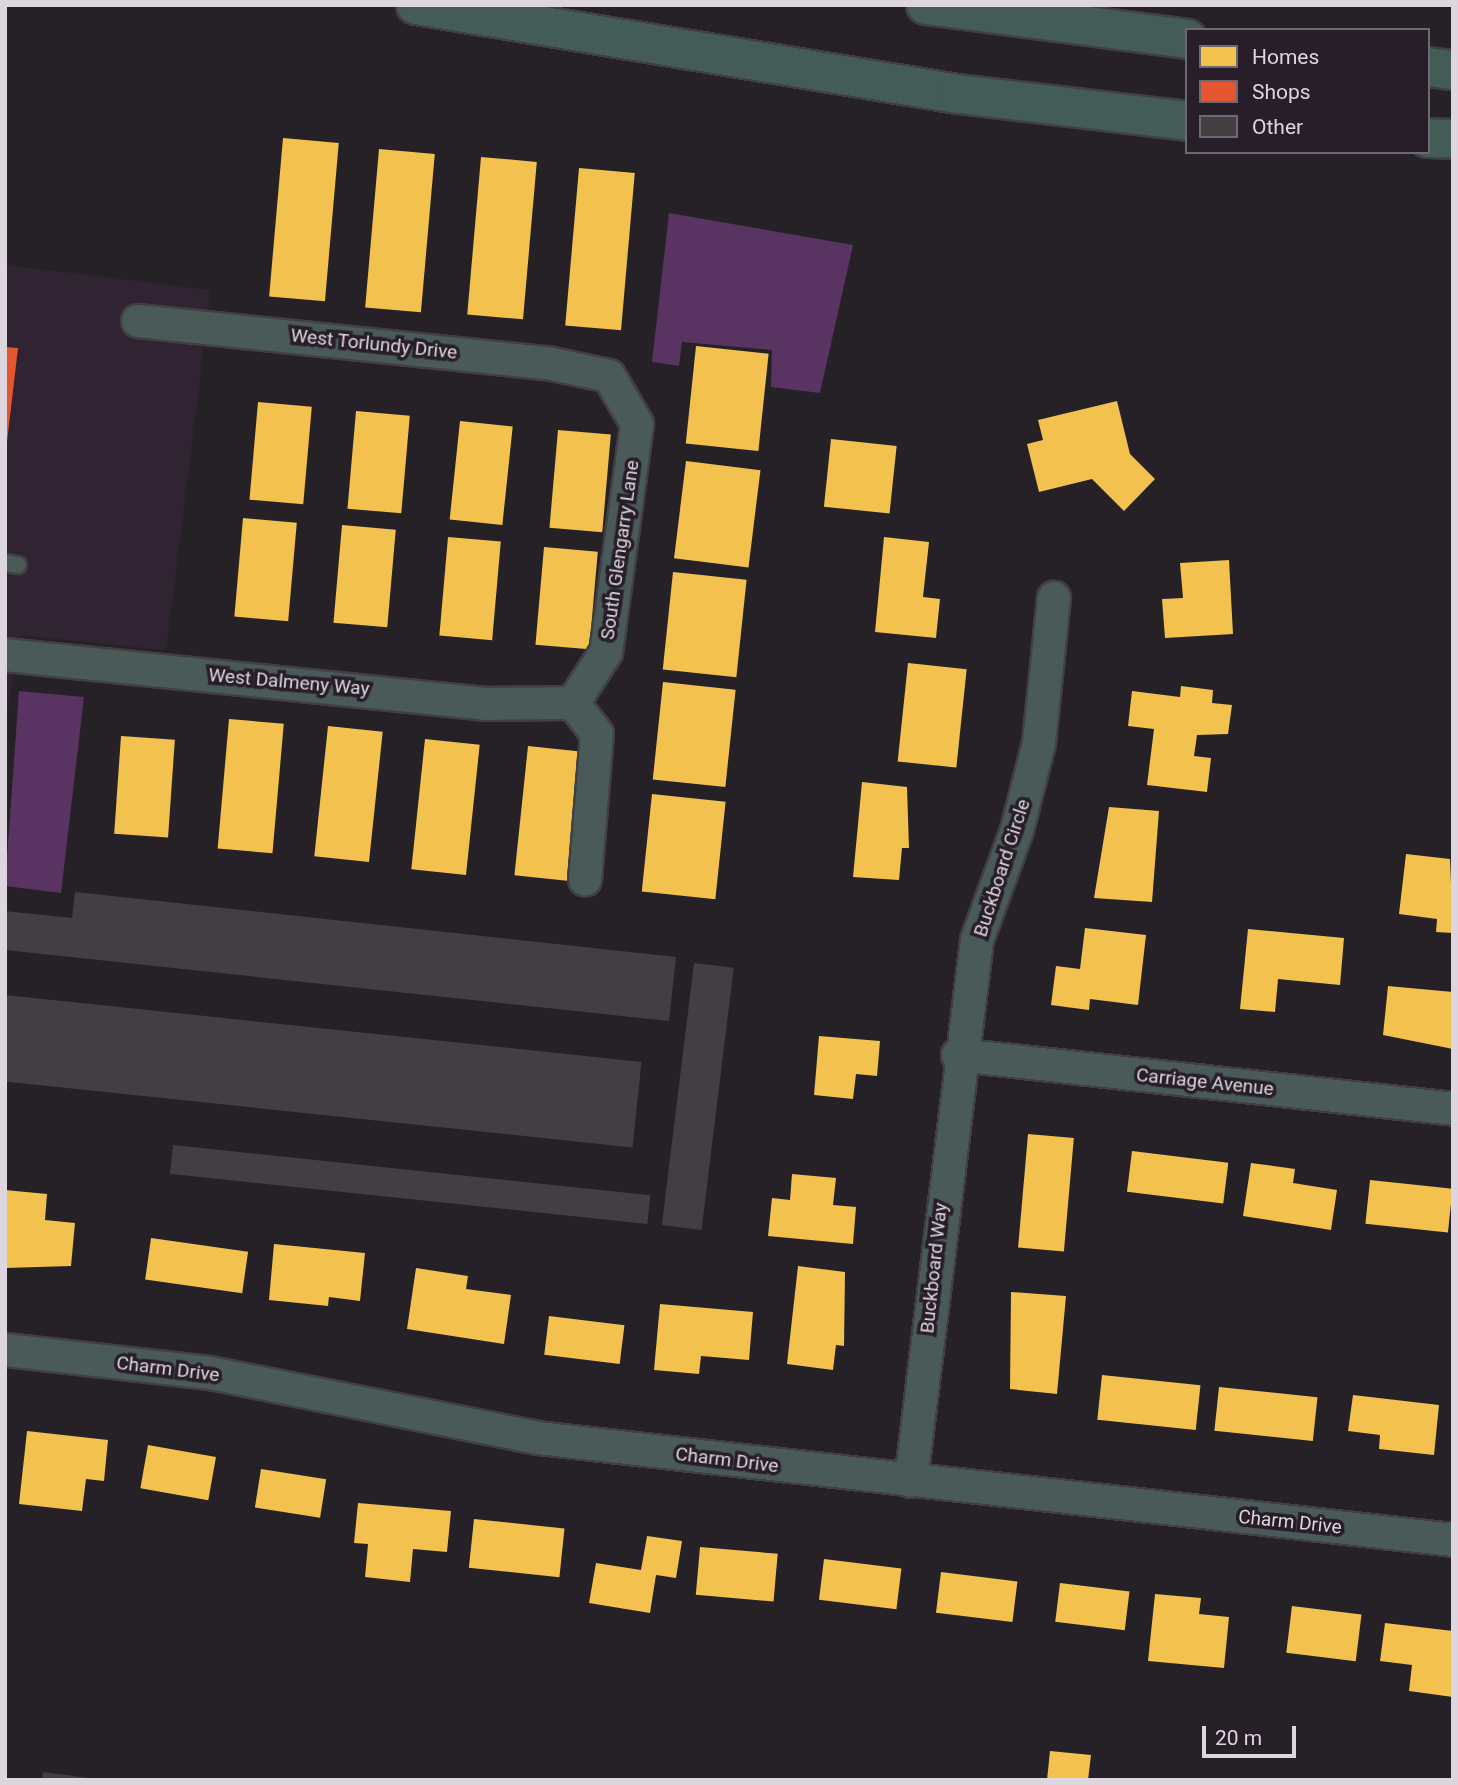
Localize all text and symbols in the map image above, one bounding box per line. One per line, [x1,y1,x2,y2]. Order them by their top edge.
legend [1185,28,1430,154]
text: Homes [1252,45,1319,69]
text: Shops [1252,80,1311,104]
text: Other [1252,115,1303,139]
street label: West Torlundy Drive [289,324,459,364]
street label: South Glengarry Lane [596,459,644,641]
street label: West Dalmeny Way [208,664,370,700]
street label: Buckboard Circle [969,796,1035,940]
street label: Carriage Avenue [1135,1063,1275,1101]
street label: Buckboard Way [916,1202,952,1334]
street label: Charm Drive [115,1351,221,1387]
street label: Charm Drive [674,1442,780,1478]
street label: Charm Drive [1237,1505,1343,1539]
scale bar [1206,1712,1300,1756]
text: 20 m [1215,1726,1262,1750]

